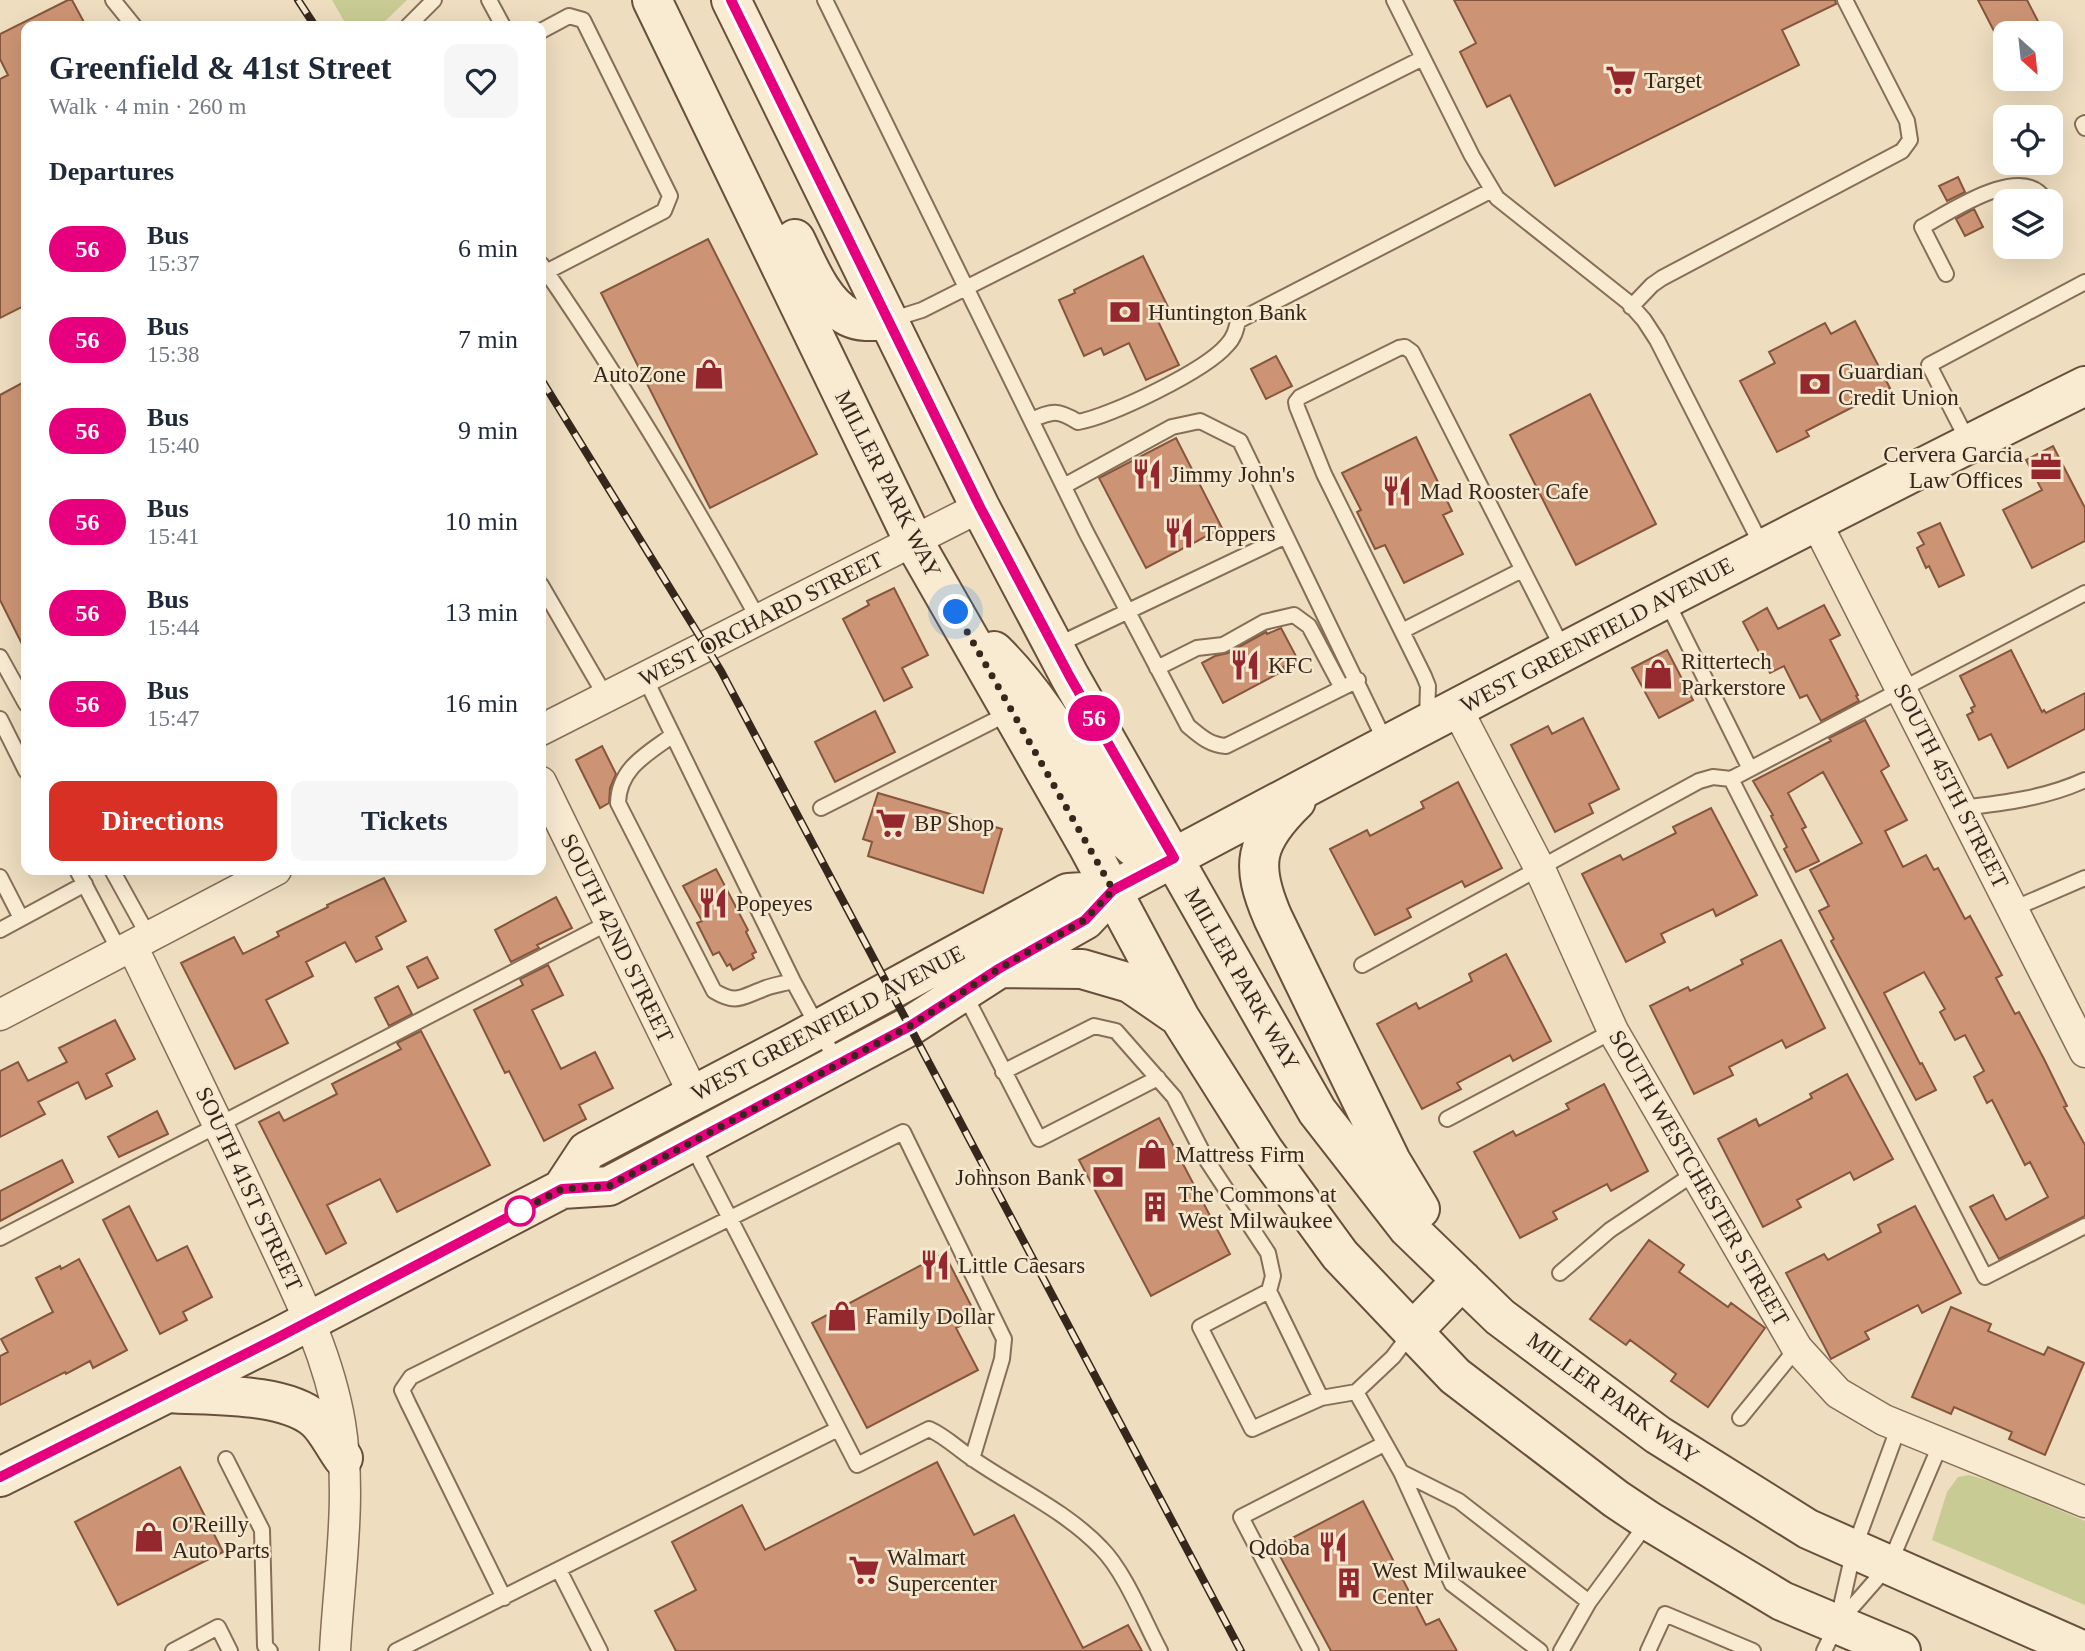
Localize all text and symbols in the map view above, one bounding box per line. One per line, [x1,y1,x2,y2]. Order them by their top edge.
north arrow [1993,21,2063,91]
map controls [1993,21,2063,259]
button: heart [444,44,518,118]
text: Greenfield & 41st Street [49,50,391,86]
supermarket icon: Target [1604,63,1638,97]
place label: Target [1644,68,1703,93]
text: Walk · 4 min · 260 m [49,94,246,119]
button: locate [1993,105,2063,175]
text: Departures [49,157,174,186]
button: layers [1993,189,2063,259]
text: Bus [147,221,189,250]
text: 6 min [458,234,518,263]
text: 56 [76,236,100,262]
text: 15:37 [147,251,199,276]
bank icon: Huntington Bank [1108,295,1142,329]
place label: Huntington Bank [1148,300,1308,325]
text: Bus [147,312,189,341]
text: 7 min [458,325,518,354]
text: 56 [76,327,100,353]
text: 15:38 [147,342,199,367]
shop icon: AutoZone [692,357,726,391]
place label: Guardian Credit Union [1838,359,1959,410]
place label: AutoZone [593,362,686,387]
bank icon: Guardian Credit Union [1798,367,1832,401]
street label: MILLER PARK WAY [830,386,946,582]
text: Bus [147,403,189,432]
text: 9 min [458,416,518,445]
text: 56 [76,418,100,444]
text: 15:40 [147,433,199,458]
place label: Cervera Garcia Law Offices [1883,442,2023,493]
office icon: Cervera Garcia Law Offices [2029,450,2063,484]
restaurant icon: Jimmy John's [1130,457,1164,491]
place label: Jimmy John's [1170,462,1295,487]
restaurant icon: Mad Rooster Cafe [1380,474,1414,508]
place label: Mad Rooster Cafe [1420,479,1589,504]
text: Bus [147,494,189,523]
text: 10 min [445,507,518,536]
text: 56 [76,509,100,535]
restaurant icon: Toppers [1162,516,1196,550]
place label: Toppers [1202,521,1276,546]
text: 15:41 [147,524,199,549]
street label: WEST ORCHARD STREET [635,546,887,692]
street label: WEST GREENFIELD AVENUE [1456,552,1738,718]
text: Bus [147,585,189,614]
your location [938,594,973,629]
text: 13 min [445,598,518,627]
text: 56 [76,600,100,626]
text: 15:44 [147,615,199,640]
restaurant icon: KFC [1228,648,1262,682]
place label: Rittertech Parkerstore [1681,649,1786,700]
place label: KFC [1268,653,1313,678]
shop icon: Rittertech Parkerstore [1641,657,1675,691]
text: Bus [147,676,189,705]
street label: SOUTH 45TH STREET [1889,680,2013,892]
text: 16 min [445,689,518,718]
text: 56 [76,691,100,717]
line badge: 56 [1062,695,1126,741]
text: 56 [1082,705,1106,731]
text: 15:47 [147,706,199,731]
button: Directions [49,781,277,861]
button: Tickets [291,781,518,861]
supermarket icon: BP Shop [874,806,908,840]
place label: BP Shop [914,811,994,836]
street label: SOUTH 42ND STREET [556,830,678,1046]
street label: MILLER PARK WAY [1180,883,1305,1075]
restaurant icon: Popeyes [696,886,730,920]
place label: Popeyes [736,891,813,916]
street label: WEST GREENFIELD AVENUE [687,940,969,1106]
street label: SOUTH WESTCHESTER STREET [1604,1026,1794,1330]
street label: SOUTH 41ST STREET [191,1083,307,1295]
shop icon: Mattress Firm [1135,1137,1169,1171]
place label: Mattress Firm [1175,1142,1305,1167]
bank icon: Johnson Bank [1091,1160,1125,1194]
place label: Johnson Bank [955,1165,1085,1190]
place label: The Commons at West Milwaukee [1178,1182,1337,1233]
building icon: The Commons at West Milwaukee [1138,1190,1172,1224]
unlabelled marker [505,1196,535,1226]
restaurant icon: Little Caesars [918,1248,952,1282]
place label: Little Caesars [958,1253,1085,1278]
shop icon: Family Dollar [825,1299,859,1333]
place label: Family Dollar [865,1304,995,1329]
street label: MILLER PARK WAY [1522,1327,1704,1469]
place label: O'Reilly Auto Parts [172,1512,270,1563]
shop icon: O'Reilly Auto Parts [132,1520,166,1554]
restaurant icon: Qdoba [1316,1530,1350,1564]
place label: Qdoba [1249,1535,1310,1560]
place label: Walmart Supercenter [887,1545,997,1596]
supermarket icon: Walmart Supercenter [847,1553,881,1587]
place label: West Milwaukee Center [1372,1558,1527,1609]
building icon: West Milwaukee Center [1332,1566,1366,1600]

